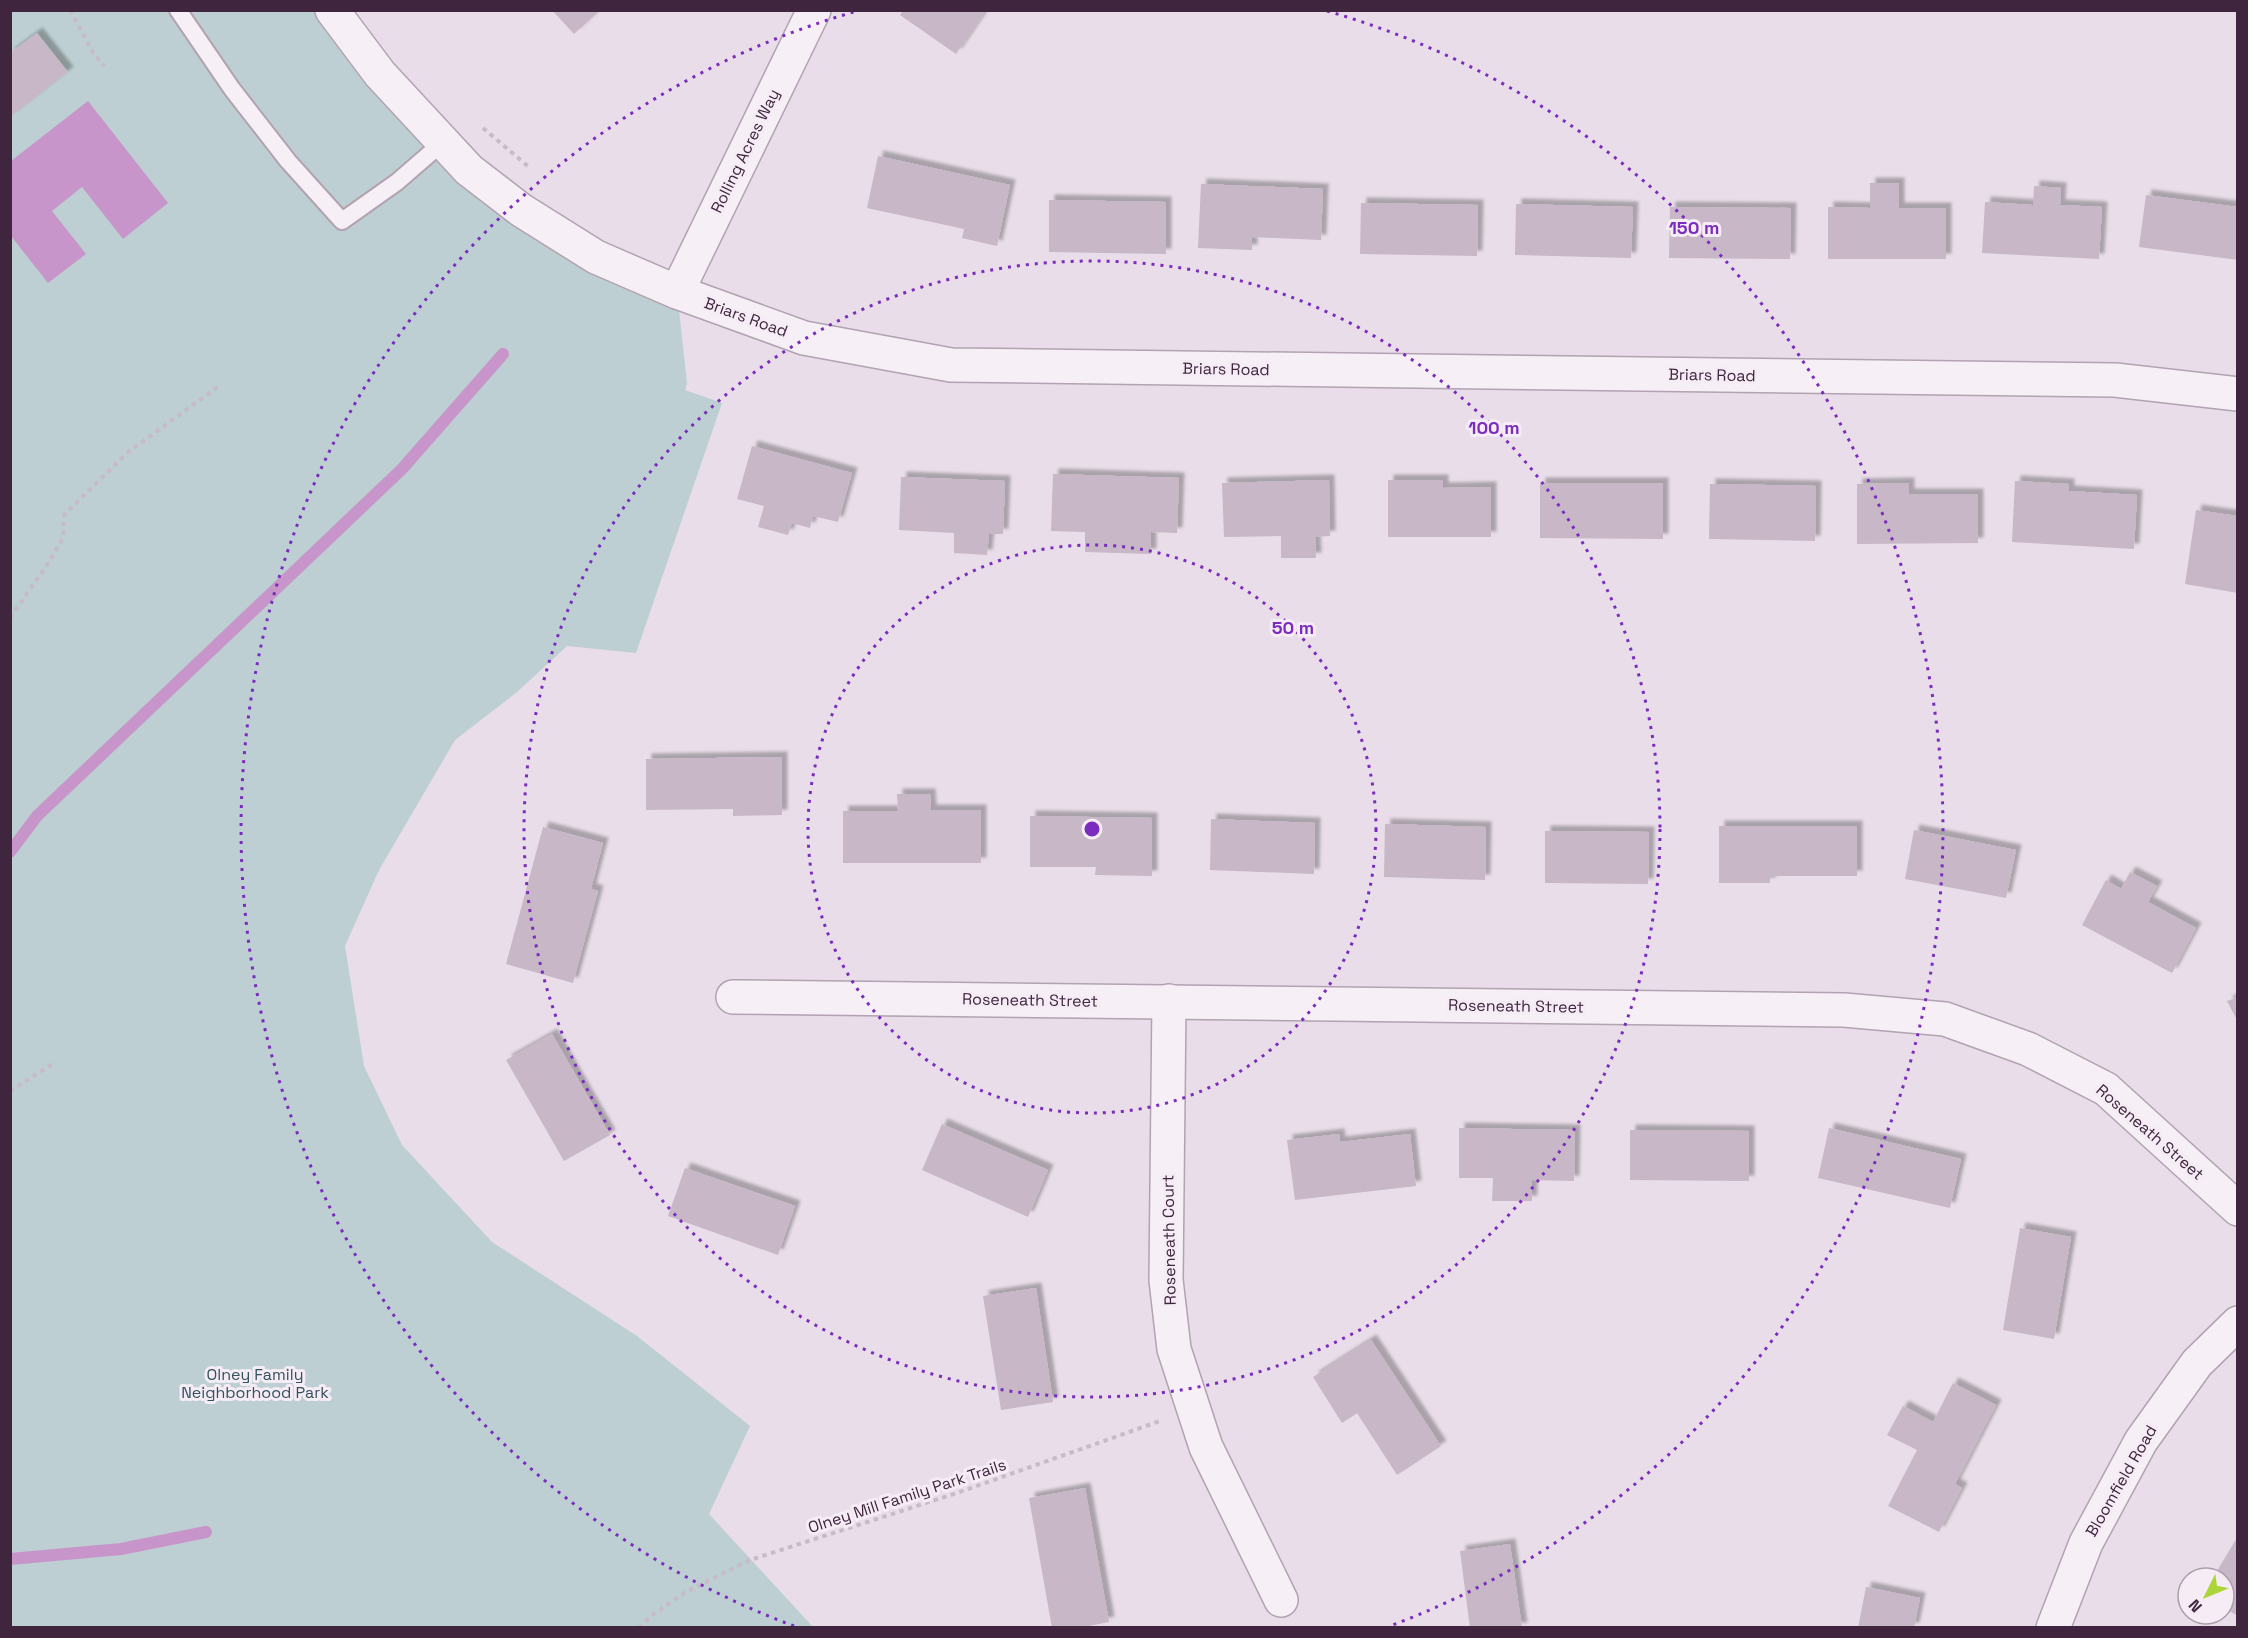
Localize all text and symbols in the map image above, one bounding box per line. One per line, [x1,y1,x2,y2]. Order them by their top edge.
street label: Rolling Acres Way [706,85,784,217]
text: 150 m [1669,216,1719,239]
street label: Briars Road [701,292,791,342]
street label: Briars Road [1182,358,1270,380]
street label: Briars Road [1668,364,1756,386]
text: 100 m [1468,416,1520,439]
text: 50 m [1272,616,1314,639]
centre of rings [1082,819,1102,839]
street label: Roseneath Street [962,988,1098,1012]
street label: Roseneath Street [1448,994,1584,1018]
street label: Roseneath Street [2092,1079,2208,1185]
street label: Roseneath Court [1157,1175,1181,1305]
park label: Olney Family Neighborhood Park [181,1364,329,1403]
street label: Bloomfield Road [2081,1421,2161,1541]
street label: Olney Mill Family Park Trails [805,1454,1009,1538]
north arrow [2176,1566,2236,1626]
text: N [2184,1595,2207,1617]

